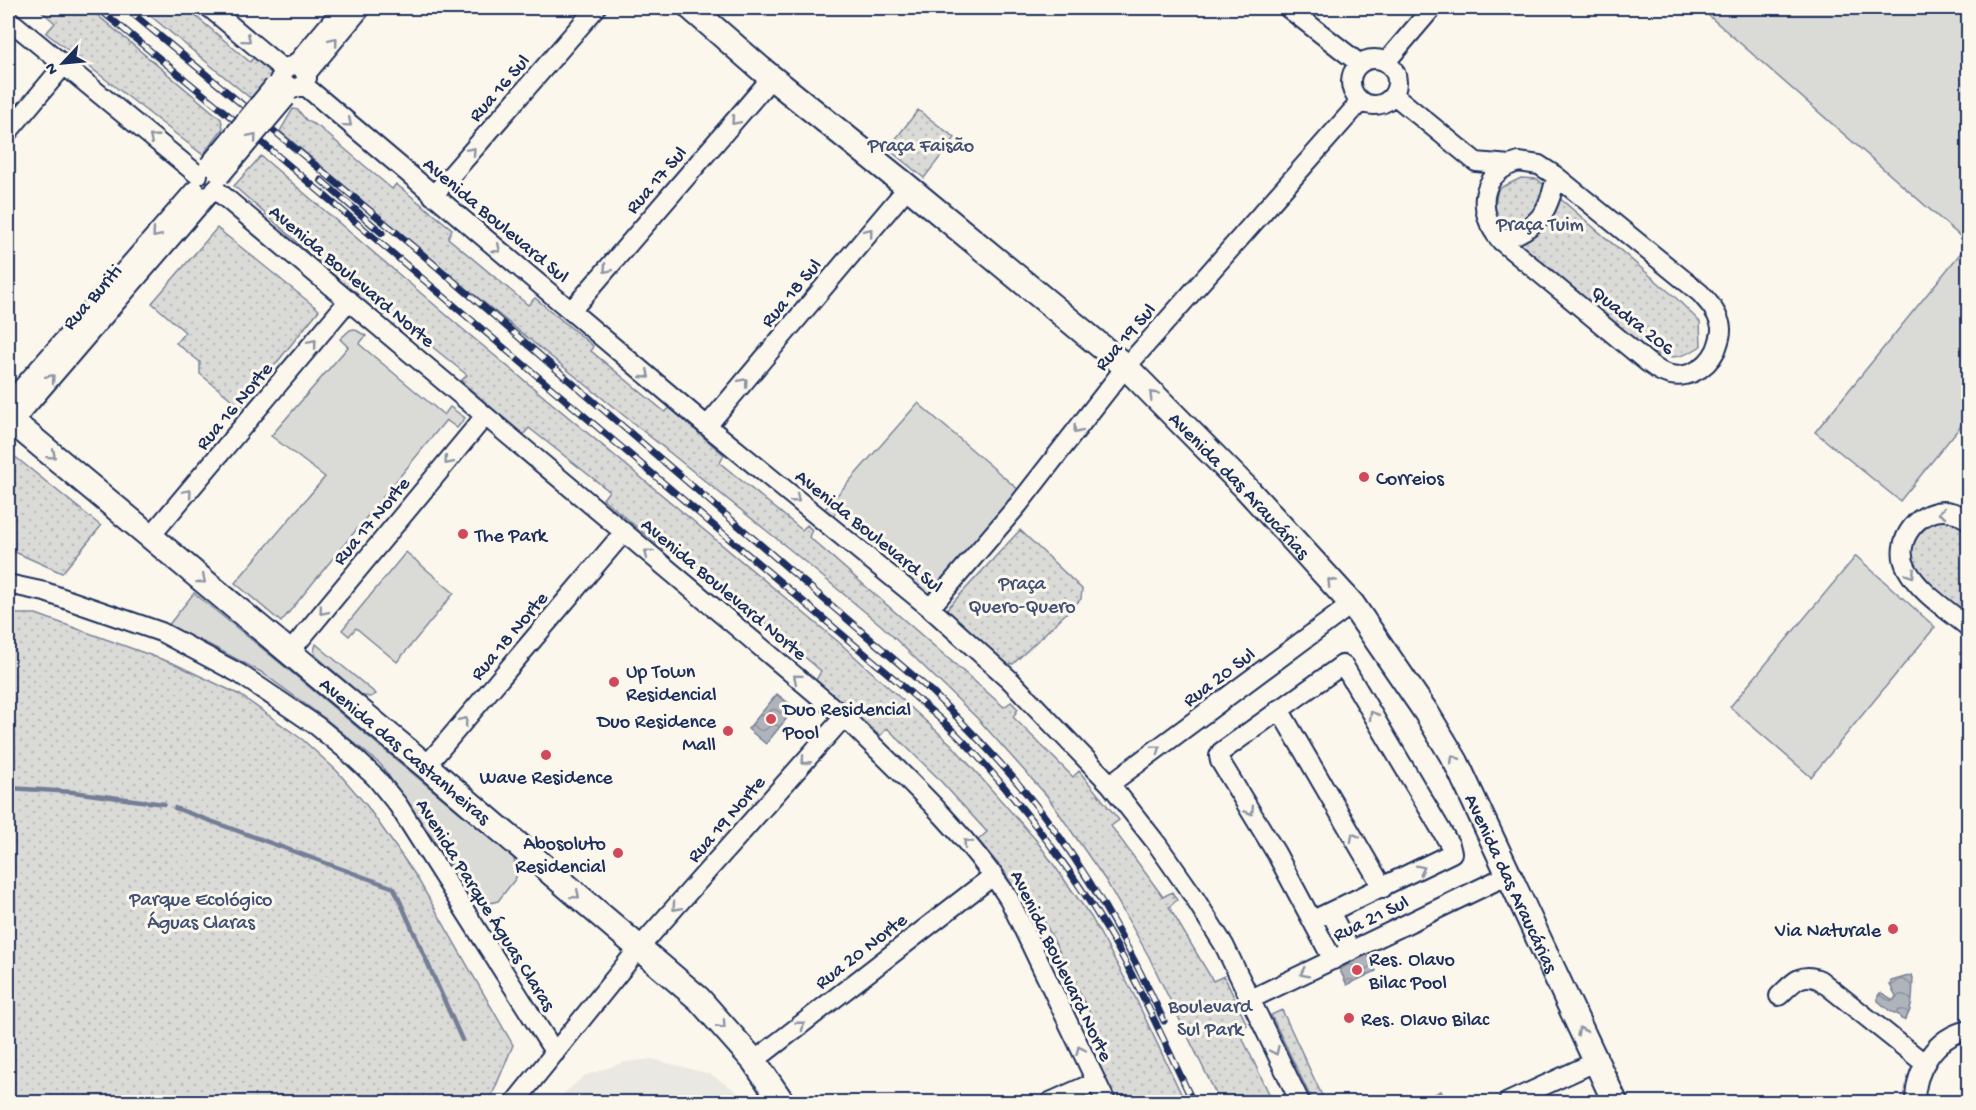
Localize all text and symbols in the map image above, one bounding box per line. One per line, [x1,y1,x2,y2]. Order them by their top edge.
one-way arrow [240,31,251,42]
north arrow [33,33,93,93]
one-way arrow [326,37,337,48]
street label: Rua 16 Sul [465,51,536,128]
text: N [42,59,63,77]
one-way arrow [731,114,742,125]
one-way arrow [341,116,352,127]
one-way arrow [246,133,257,144]
one-way arrow [149,135,160,146]
park label: Praça Faisão [867,136,974,159]
street label: Rua 17 Sul [622,143,693,220]
one-way arrow [465,147,476,158]
street label: Avenida Boulevard Sul [417,154,572,289]
street label: Avenida Boulevard Norte [263,202,439,354]
park label: Praça Tuim [1495,215,1584,238]
one-way arrow [152,227,163,238]
one-way arrow [862,228,873,239]
one-way arrow [490,241,501,252]
street label: Rua 18 Sul [757,255,828,333]
street label: Rua Buriti [59,261,128,336]
one-way arrow [604,262,615,273]
street label: Quadra 206 [1585,282,1679,362]
street label: Rua 19 Sul [1091,300,1162,377]
one-way arrow [306,339,317,350]
street label: Rua 16 Norte [192,358,280,456]
one-way arrow [639,367,650,378]
one-way arrow [44,374,55,385]
one-way arrow [737,377,748,388]
one-way arrow [1149,392,1160,402]
street label: Avenida das Araucárias [1162,409,1314,566]
one-way arrow [1073,423,1084,434]
one-way arrow [45,448,56,459]
one-way arrow [444,454,455,465]
street label: Avenida Boulevard Sul [789,466,946,599]
place label: Correios [1376,469,1444,492]
marker: Correios [1357,470,1371,484]
street label: Rua 17 Norte [329,473,417,571]
one-way arrow [181,489,192,500]
one-way arrow [789,492,800,503]
one-way arrow [1937,506,1946,519]
street label: Avenida Boulevard Norte [635,515,811,667]
place label: The Park [474,526,549,549]
marker: The Park [456,527,470,541]
one-way arrow [644,549,655,560]
one-way arrow [1904,568,1915,579]
one-way arrow [195,573,206,584]
park label: Praça Quero-Quero [968,574,1076,620]
one-way arrow [1327,578,1338,588]
street label: Rua 18 Norte [467,588,555,686]
one-way arrow [319,604,330,615]
street label: Rua 20 Sul [1179,644,1261,713]
place label: Up Town Residencial [626,662,717,708]
street label: Avenida das Castanheiras [313,674,494,831]
one-way arrow [793,674,804,685]
marker: Up Town Residencial [607,675,621,689]
place label: Duo Residencial Pool [781,700,911,746]
one-way arrow [1368,711,1380,721]
place label: Duo Residence Mall [595,712,717,758]
marker: Duo Residencial Pool [764,712,778,726]
one-way arrow [456,717,467,728]
marker: Duo Residence Mall [721,724,735,738]
one-way arrow [1150,745,1161,756]
marker: Wave Residence [539,748,553,762]
one-way arrow [801,754,812,765]
one-way arrow [1450,755,1461,765]
place label: Wave Residence [479,768,613,791]
street label: Rua 19 Norte [684,772,772,868]
street label: Avenida das Araucárias [1458,791,1561,978]
street label: Avenida Parque Águas Claras [409,795,561,1017]
one-way arrow [1243,805,1255,815]
one-way arrow [1350,832,1361,843]
place label: Abosoluto Residencial [515,834,606,880]
one-way arrow [963,839,974,850]
marker: Abosoluto Residencial [611,846,625,860]
one-way arrow [1415,864,1426,876]
street label: Avenida Boulevard Norte [1004,867,1116,1066]
one-way arrow [569,888,580,899]
park label: Parque Ecológico Águas Claras [129,890,272,936]
street label: Rua 21 Sul [1330,892,1413,948]
one-way arrow [672,900,683,911]
street label: Rua 20 Norte [811,909,913,996]
place label: Via Naturale [1774,921,1882,944]
marker: Via Naturale [1886,922,1900,936]
place label: Res. Olavo Bilac Pool [1368,950,1455,996]
marker: Res. Olavo Bilac Pool [1350,963,1364,977]
one-way arrow [1300,966,1311,978]
park label: Boulevard Sul Park [1167,997,1254,1043]
place label: Res. OIavo Bilac [1361,1010,1490,1033]
marker: Res. OIavo Bilac [1342,1011,1356,1025]
one-way arrow [715,1018,726,1029]
one-way arrow [794,1022,805,1033]
one-way arrow [1576,1026,1588,1037]
one-way arrow [1268,1044,1280,1055]
one-way arrow [1076,1045,1088,1056]

